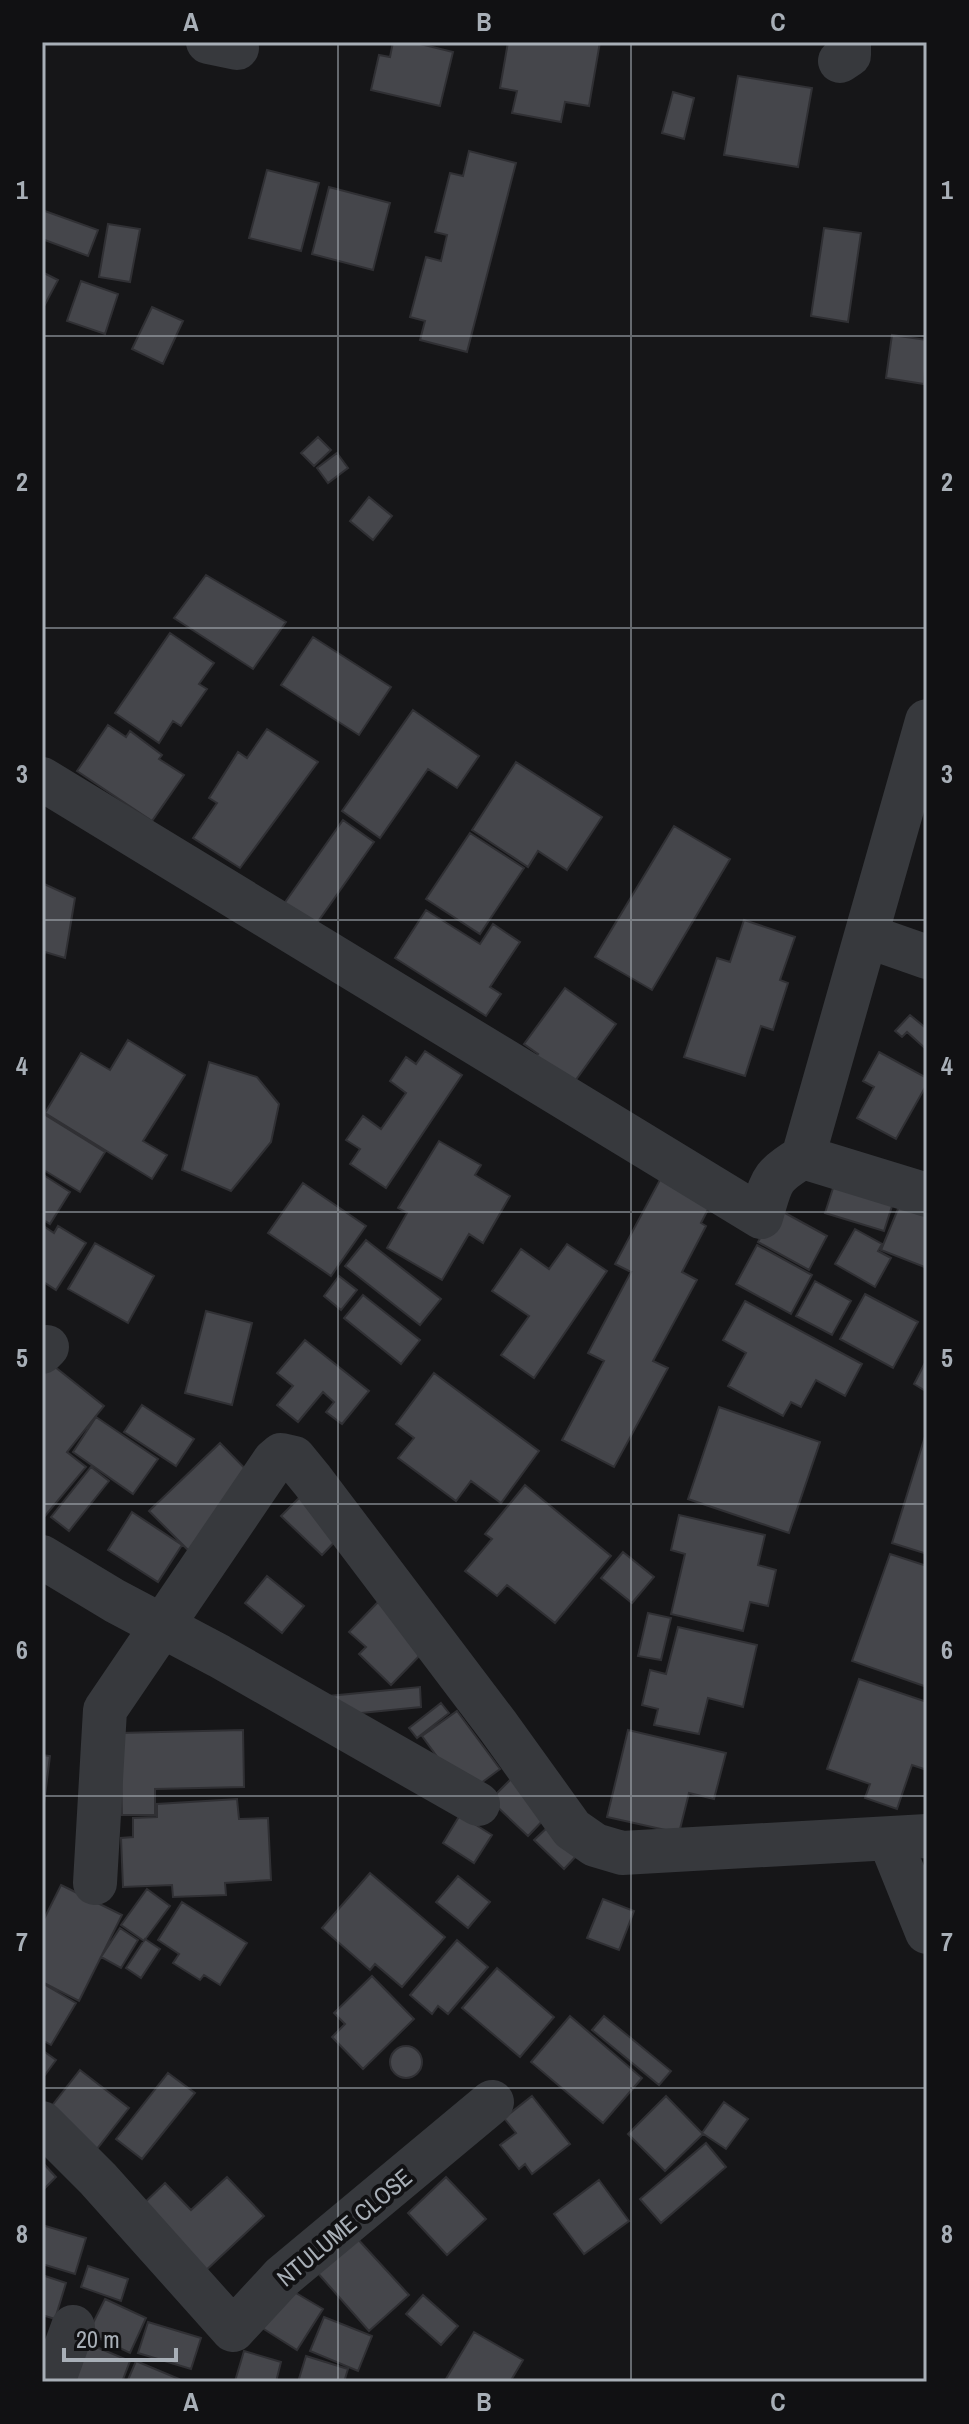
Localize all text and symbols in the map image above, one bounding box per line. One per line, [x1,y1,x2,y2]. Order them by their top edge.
text: A [183,4,199,39]
text: B [476,4,492,39]
text: C [770,4,786,39]
text: 1 [16,172,28,207]
text: 1 [941,172,953,207]
text: 2 [16,464,28,499]
text: 2 [941,464,953,499]
text: 3 [16,756,28,791]
text: 3 [941,756,953,791]
text: 4 [16,1048,28,1083]
text: 4 [941,1048,953,1083]
text: 5 [16,1340,28,1375]
text: 5 [941,1340,953,1375]
text: 6 [16,1632,28,1667]
text: 6 [941,1632,953,1667]
text: 7 [16,1924,28,1959]
text: 7 [941,1924,953,1959]
street label: NTULUME CLOSE [270,2161,418,2293]
text: 8 [16,2216,28,2251]
text: 8 [941,2216,953,2251]
scale bar [64,2312,176,2362]
text: 20 m [76,2323,120,2355]
text: A [183,2384,199,2419]
text: B [476,2384,492,2419]
text: C [770,2384,786,2419]

